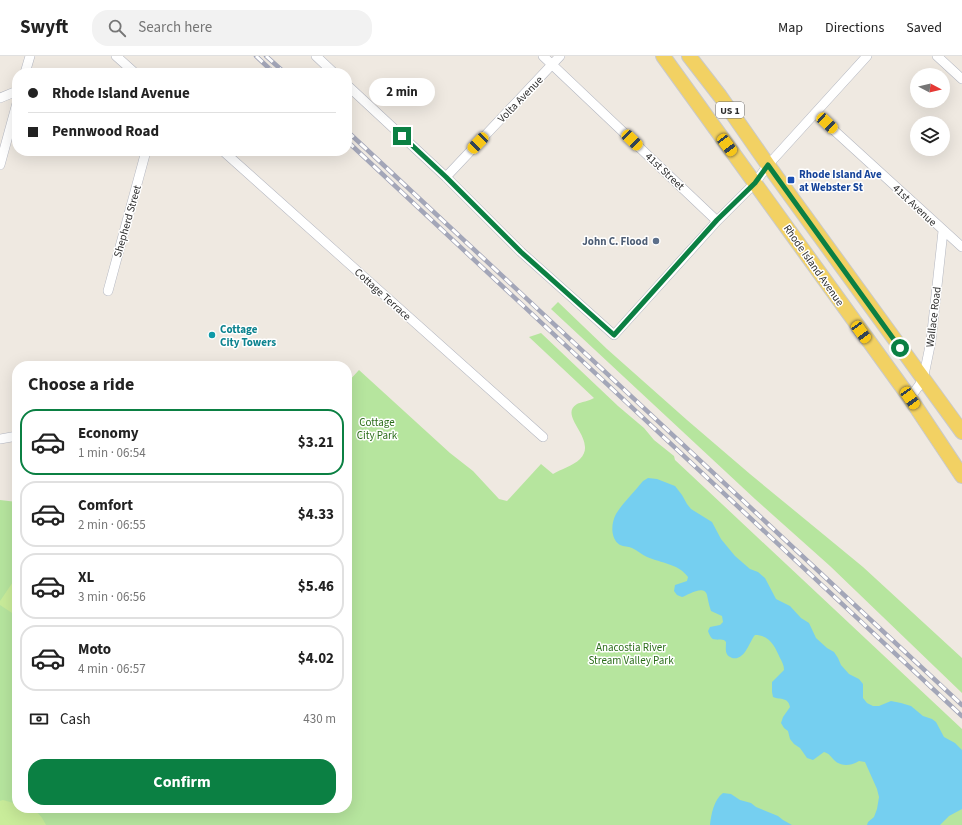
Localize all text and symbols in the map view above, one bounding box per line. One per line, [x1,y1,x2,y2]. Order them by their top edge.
search box [92,10,372,46]
text: Swyft [20,14,68,41]
icon: search [106,17,128,39]
text: Search here [138,17,212,38]
text: Map [778,18,803,38]
text: Directions [825,18,884,38]
text: Saved [906,18,942,38]
north arrow [910,68,950,108]
map controls [910,68,950,156]
street label: Volta Avenue [494,72,547,126]
callout: 2 min [369,78,435,106]
text: Rhode Island Avenue [52,83,190,104]
text: 2 min [386,83,418,101]
road number: US 1 [716,102,744,118]
car [814,110,840,136]
button: layers [910,116,950,156]
text: Pennwood Road [52,121,159,142]
route end [393,127,411,145]
car [619,127,645,153]
car [465,130,491,156]
car [715,132,739,158]
street label: 41st Street [642,149,688,194]
place label: Rhode Island Ave at Webster St [799,167,882,195]
marker: Rhode Island Ave at Webster St [786,175,796,185]
street label: 41st Avenue [889,181,940,230]
street label: Shepherd Street [110,183,145,259]
street label: Rhode Island Avenue [780,222,848,309]
place label: John C. Flood [582,234,648,249]
marker: John C. Flood [651,236,661,246]
street label: Cottage Terrace [351,265,415,324]
street label: Wallace Road [922,286,945,348]
car [849,319,873,345]
place label: Cottage City Towers [220,322,276,350]
marker: Cottage City Towers [207,330,217,340]
route start [891,339,909,357]
text: Choose a ride [28,372,134,397]
car [898,385,922,411]
park label: Cottage City Park [357,415,398,443]
text: Economy [78,423,139,444]
icon: car [30,424,66,460]
text: $3.21 [298,432,334,453]
text: 1 min · 06:54 [78,444,146,462]
text: Comfort [78,495,133,516]
icon: car [30,496,66,532]
text: $4.33 [298,504,334,525]
text: 2 min · 06:55 [78,516,146,534]
text: XL [78,567,94,588]
icon: car [30,568,66,604]
text: $5.46 [298,576,334,597]
text: 3 min · 06:56 [78,588,146,606]
text: Moto [78,639,111,660]
icon: car [30,640,66,676]
park label: Anacostia River Stream Valley Park [588,640,674,668]
text: $4.02 [298,648,334,669]
text: 4 min · 06:57 [78,660,146,678]
icon: cash [28,708,50,730]
text: Cash [60,709,91,730]
text: 430 m [303,710,336,728]
button: Confirm [28,759,336,805]

